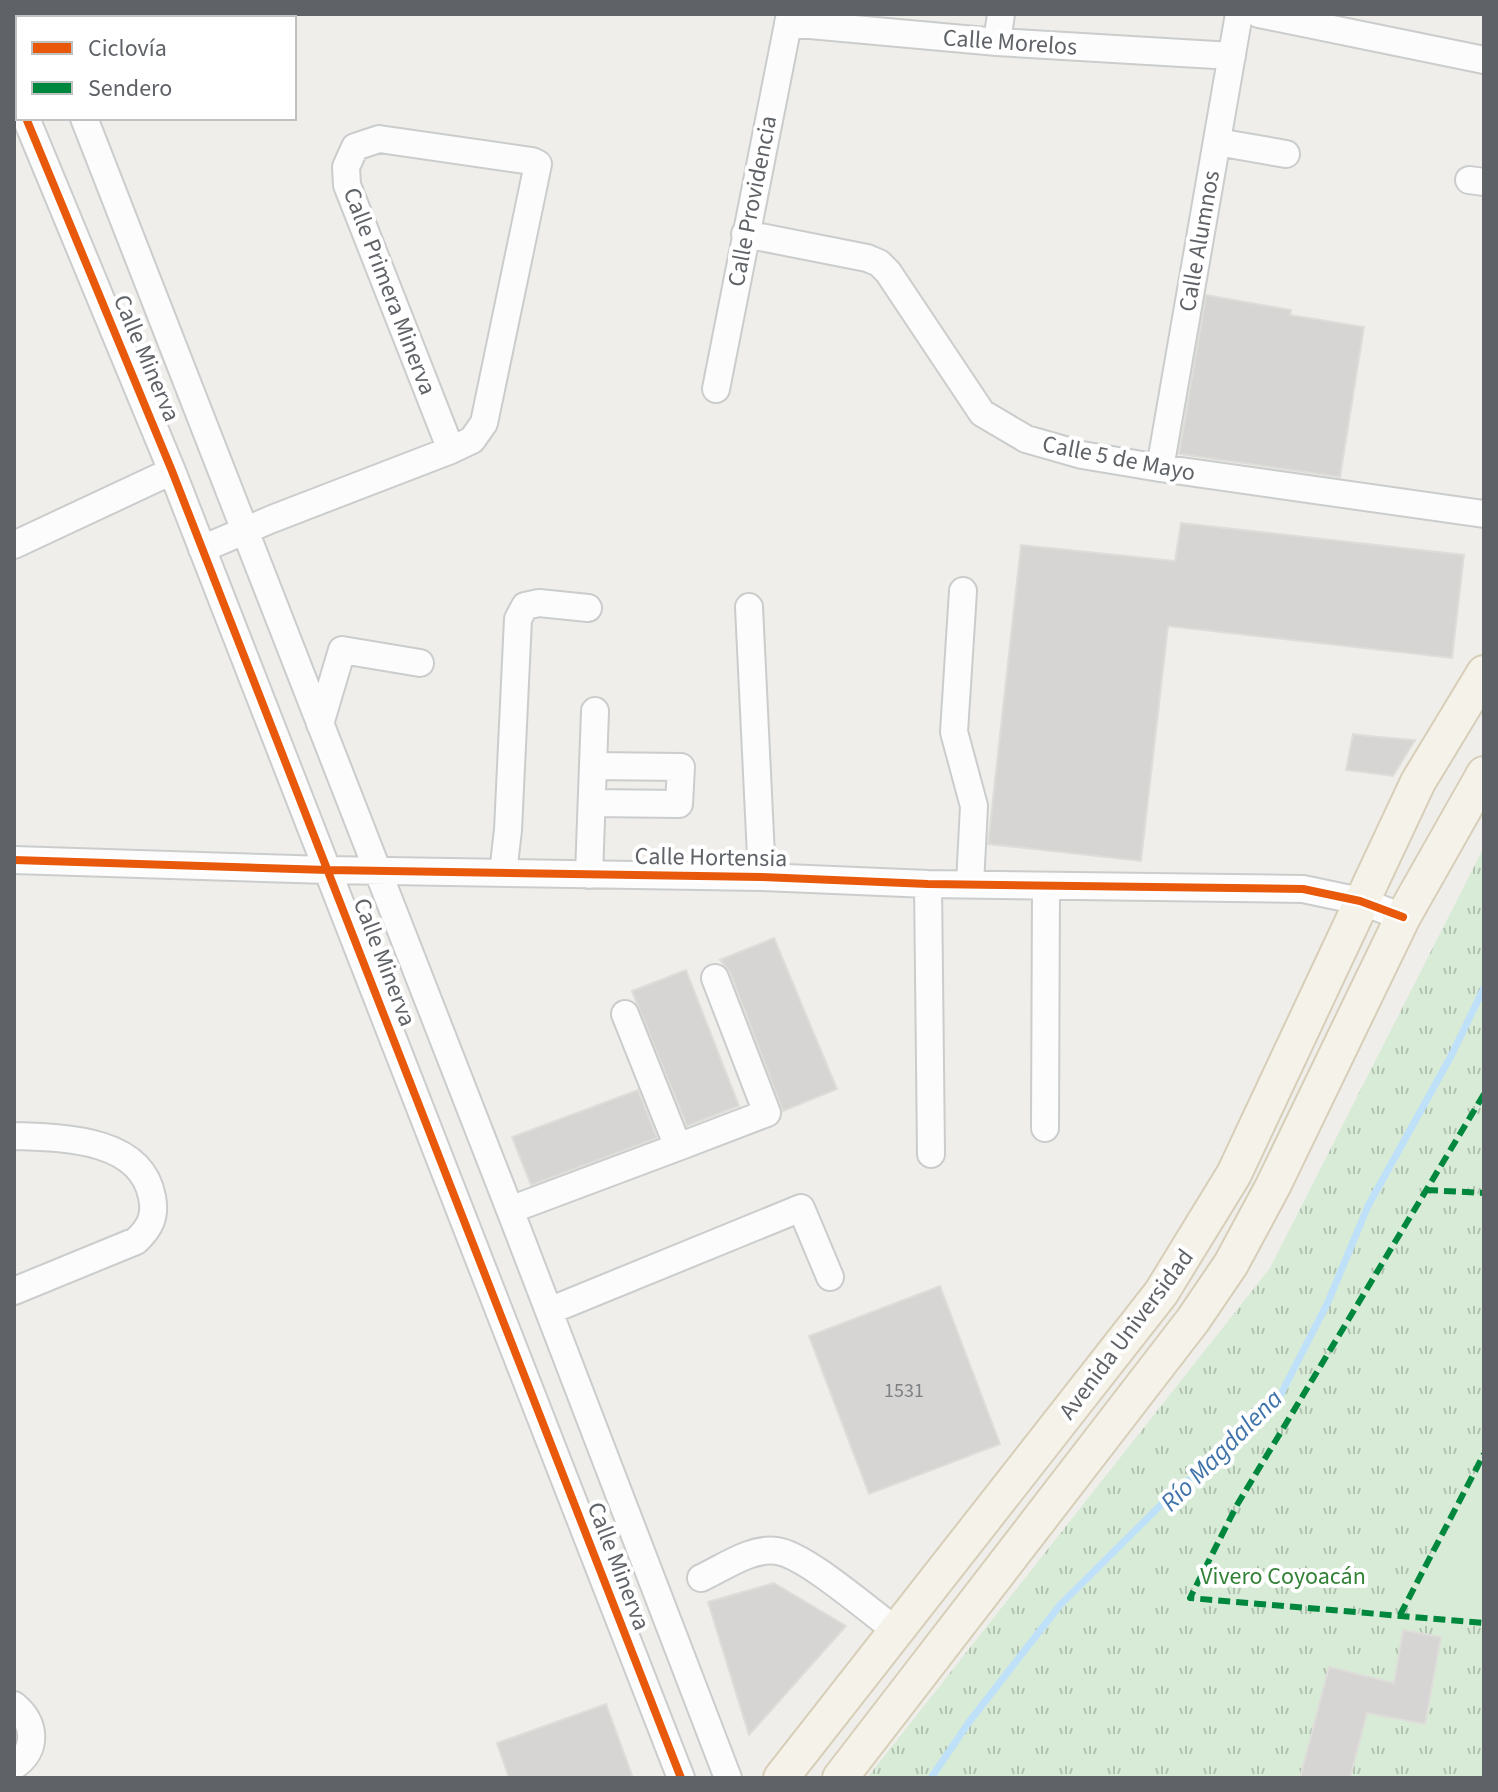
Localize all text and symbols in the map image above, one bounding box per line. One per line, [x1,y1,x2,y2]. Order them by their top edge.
legend [16,16,296,120]
street label: Calle Morelos [942,20,1078,65]
text: Ciclovía [88,31,167,66]
text: Sendero [88,71,172,106]
street label: Calle Providencia [719,112,786,290]
street label: Calle Alumnos [1170,168,1229,315]
street label: Calle Primera Minerva [334,183,445,400]
street label: Calle Minerva [104,289,189,427]
street label: Calle 5 de Mayo [1039,427,1198,490]
street label: Calle Hortensia [634,839,788,876]
street label: Calle Minerva [344,893,425,1031]
street label: Avenida Universidad [1051,1242,1202,1427]
house number: 1531 [884,1377,924,1405]
water label: Río Magdalena [1152,1381,1291,1520]
street label: Calle Minerva [578,1497,659,1635]
park label: Vivero Coyoacán [1200,1559,1366,1594]

